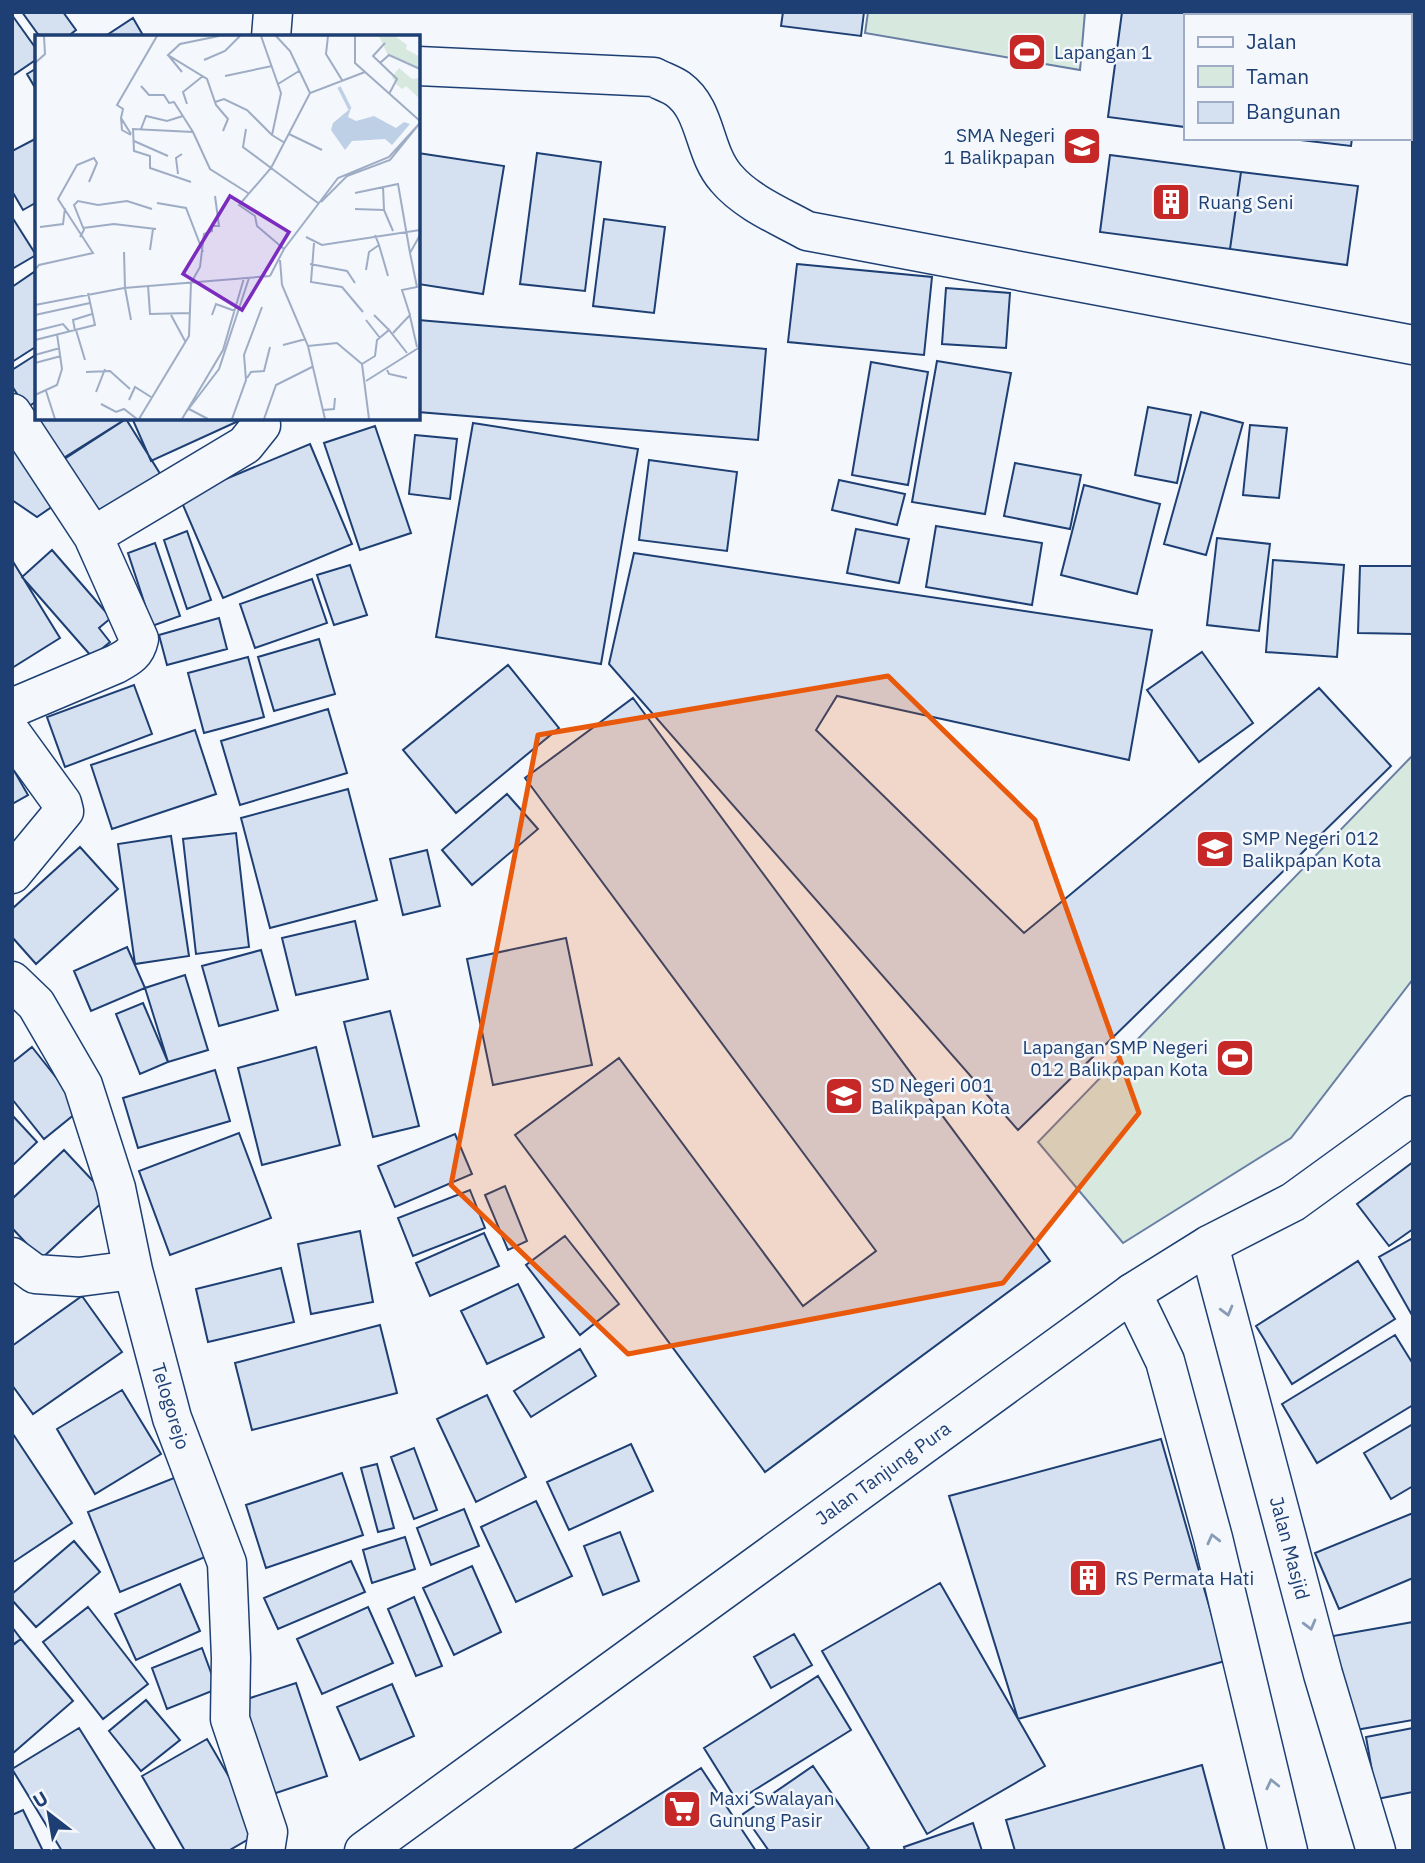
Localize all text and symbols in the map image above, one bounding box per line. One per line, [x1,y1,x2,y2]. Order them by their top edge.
legend [1184,14,1411,140]
text: Jalan [1246,27,1297,55]
sports icon: Lapangan 1 [1006,31,1048,73]
inset map [35,35,420,420]
place label: Lapangan 1 [1054,40,1152,64]
text: Taman [1246,62,1309,90]
text: Bangunan [1246,97,1341,125]
place label: SMA Negeri 1 Balikpapan [944,123,1055,169]
school or university icon: SMA Negeri 1 Balikpapan [1061,125,1103,167]
building icon: Ruang Seni [1150,181,1192,223]
place label: Ruang Seni [1198,190,1293,214]
place label: SMP Negeri 012 Balikpapan Kota [1242,826,1381,872]
school or university icon: SMP Negeri 012 Balikpapan Kota [1194,828,1236,870]
place label: Lapangan SMP Negeri 012 Balikpapan Kota [1023,1035,1208,1081]
sports icon: Lapangan SMP Negeri 012 Balikpapan Kota [1214,1037,1256,1079]
place label: SD Negeri 001 Balikpapan Kota [871,1073,1010,1119]
school or university icon: SD Negeri 001 Balikpapan Kota [823,1075,865,1117]
one-way arrow [1218,1305,1233,1317]
street label: Telogorejo [146,1360,196,1452]
street label: Jalan Tanjung Pura [811,1416,955,1530]
street label: Jalan Masjid [1265,1494,1315,1602]
one-way arrow [1207,1533,1221,1545]
building icon: RS Permata Hati [1067,1557,1109,1599]
place label: RS Permata Hati [1115,1566,1254,1590]
one-way arrow [1302,1619,1317,1631]
one-way arrow [1266,1778,1280,1790]
north arrow [14,1779,84,1849]
text: U [28,1786,52,1813]
place label: Maxi Swalayan Gunung Pasir [709,1786,834,1832]
supermarket icon: Maxi Swalayan Gunung Pasir [661,1788,703,1830]

